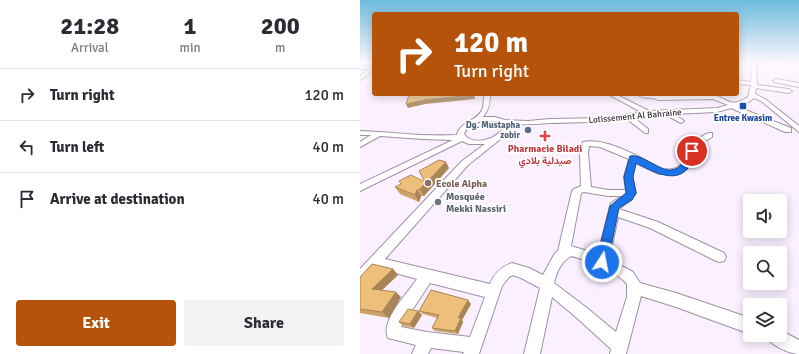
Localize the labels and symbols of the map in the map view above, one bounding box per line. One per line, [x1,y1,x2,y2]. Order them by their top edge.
marker: Entree Kwasim [738,101,748,111]
street label: Lotissement Al Bahraine [588,107,683,126]
place label: Entree Kwasim [714,113,772,124]
place label: Dg. Mustapha zobir [466,120,520,141]
marker: Dg. Mustapha zobir [523,125,533,135]
marker: Pharmacie Biladi صيدلية بلادي [540,131,550,141]
pin [675,134,709,168]
place label: Pharmacie Biladi صيدلية بلادي [508,143,582,169]
marker: Ecole Alpha [423,178,433,188]
place label: Ecole Alpha [436,178,487,190]
place label: Mosquée Mekki Nassiri [446,191,506,215]
marker: Mosquée Mekki Nassiri [433,197,443,207]
position arrow [581,241,623,283]

